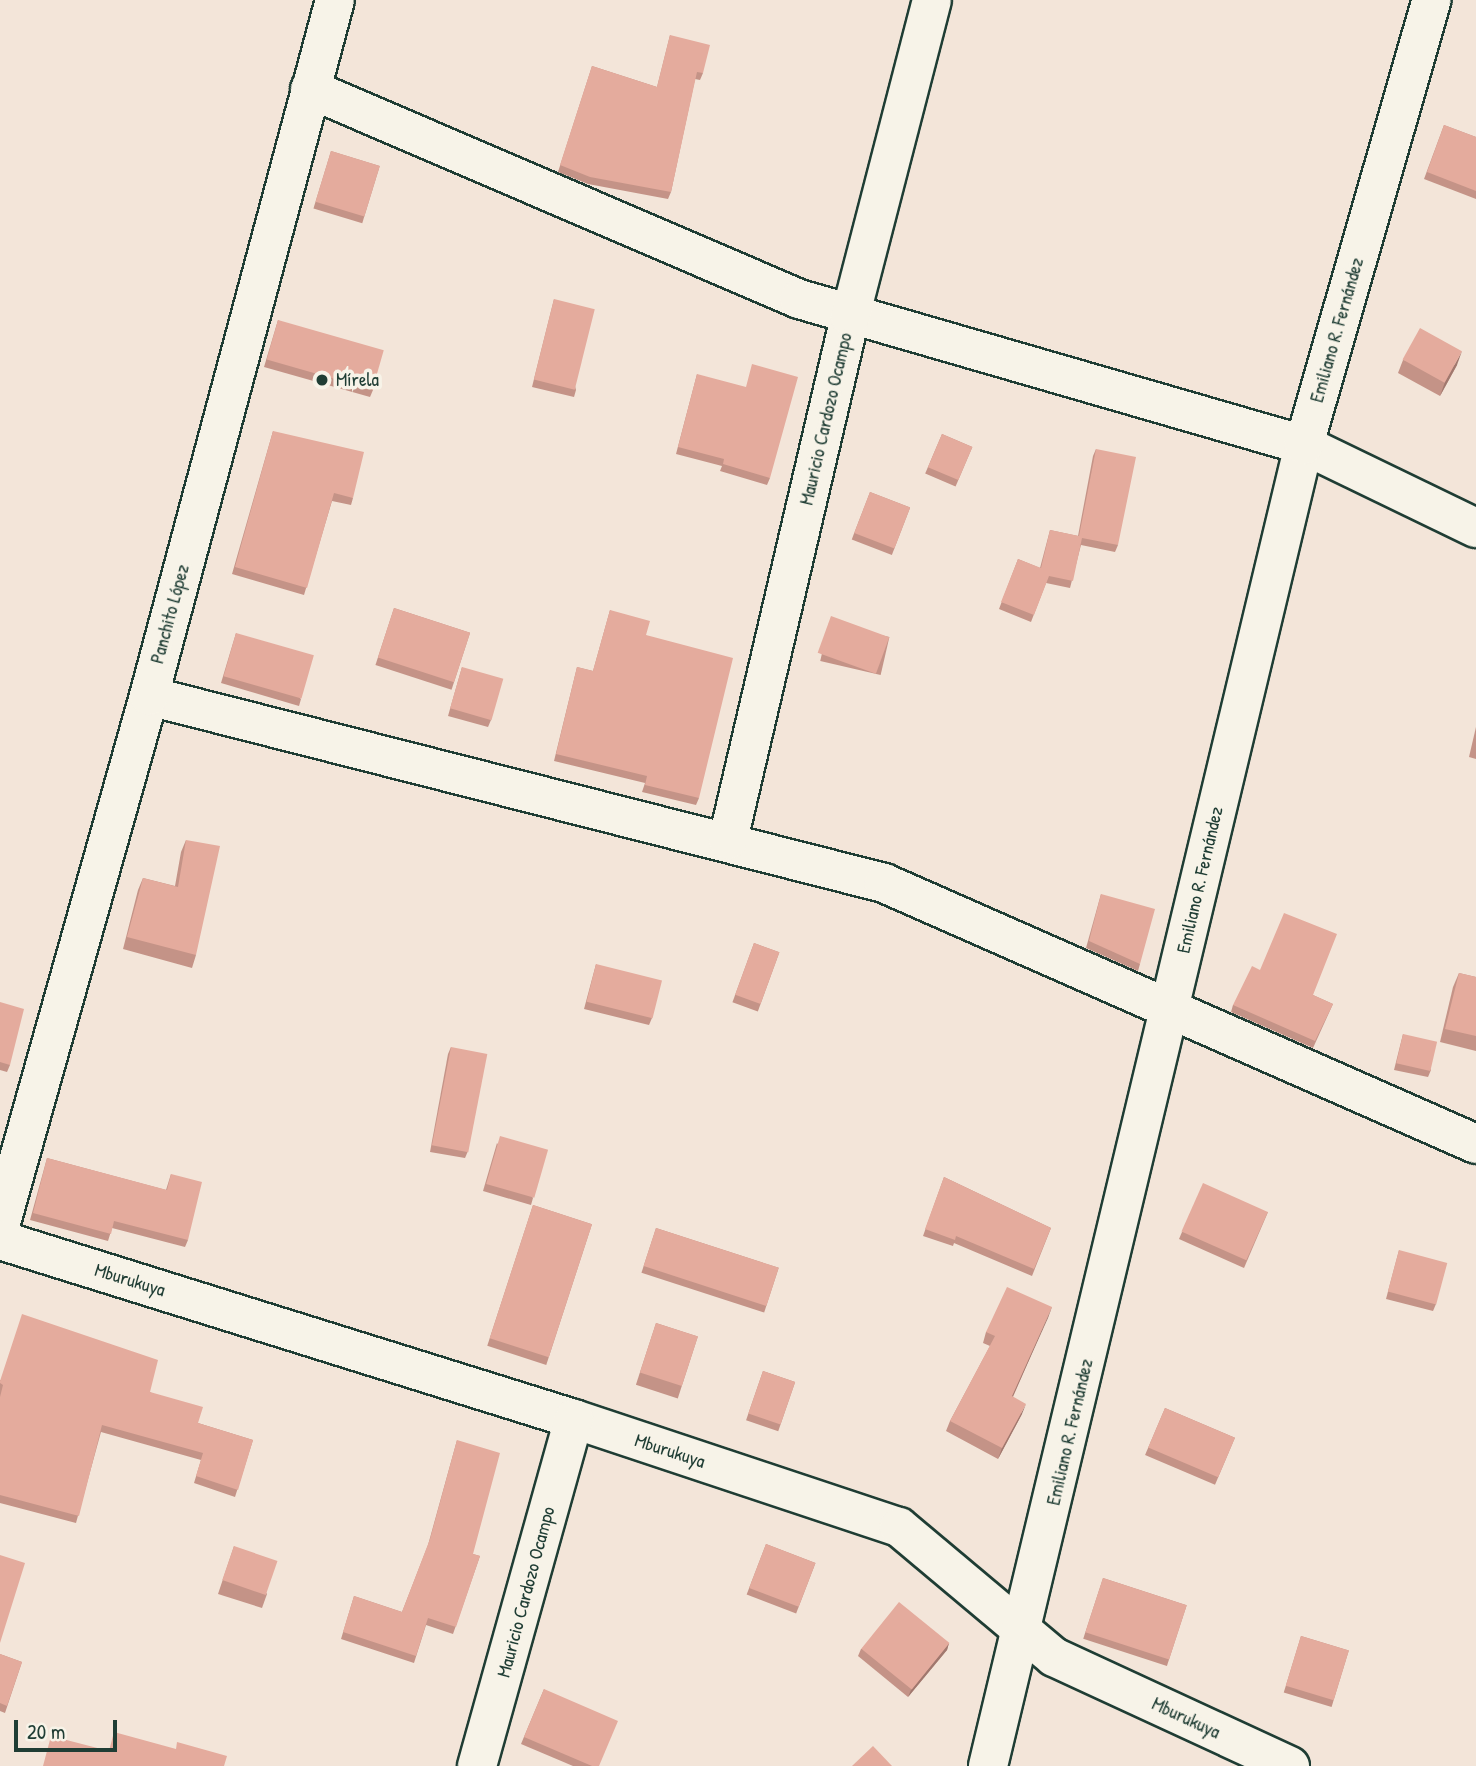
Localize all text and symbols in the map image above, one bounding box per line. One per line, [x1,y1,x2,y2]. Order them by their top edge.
street label: Emiliano R. Fernández [1305,255,1369,405]
street label: Mauricio Cardozo Ocampo [795,331,857,507]
place label: Mírela [336,369,379,391]
marker: Mírela [314,372,330,388]
street label: Panchito López [146,562,194,666]
street label: Emiliano R. Fernández [1172,804,1228,956]
street label: Mburukuya [92,1258,168,1302]
street label: Emiliano R. Fernández [1042,1356,1098,1508]
street label: Mburukuya [632,1429,708,1473]
street label: Mauricio Cardozo Ocampo [492,1504,560,1680]
street label: Mburukuya [1148,1692,1224,1744]
scale bar [18,1706,121,1750]
text: 20 m [27,1717,65,1746]

